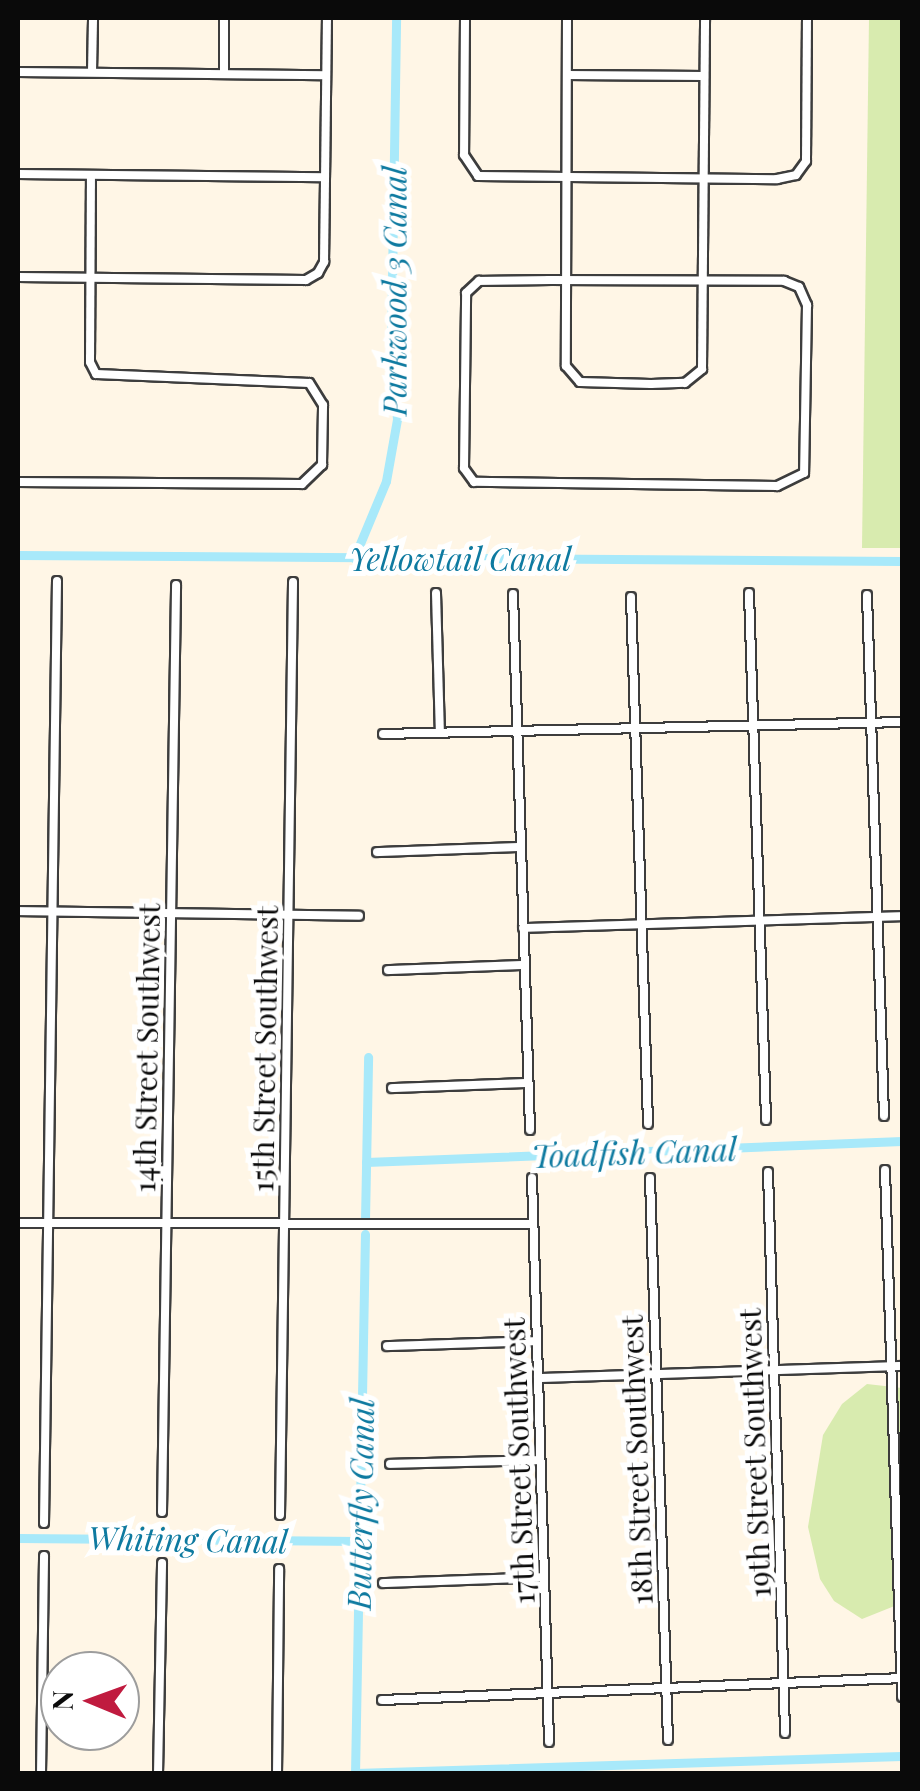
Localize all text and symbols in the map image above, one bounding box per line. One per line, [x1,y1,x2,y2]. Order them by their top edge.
water label: Parkwood 3 Canal [375,166,413,416]
water label: Yellowtail Canal [348,539,572,577]
street label: 14th Street Southwest [125,903,167,1193]
street label: 15th Street Southwest [243,905,285,1193]
water label: Toadfish Canal [531,1129,737,1175]
street label: 19th Street Southwest [731,1307,777,1599]
street label: 18th Street Southwest [613,1314,659,1606]
street label: 17th Street Southwest [495,1317,541,1605]
water label: Butterfly Canal [339,1398,381,1610]
water label: Whiting Canal [88,1518,288,1560]
north arrow [40,1651,140,1751]
text: N [43,1690,80,1711]

